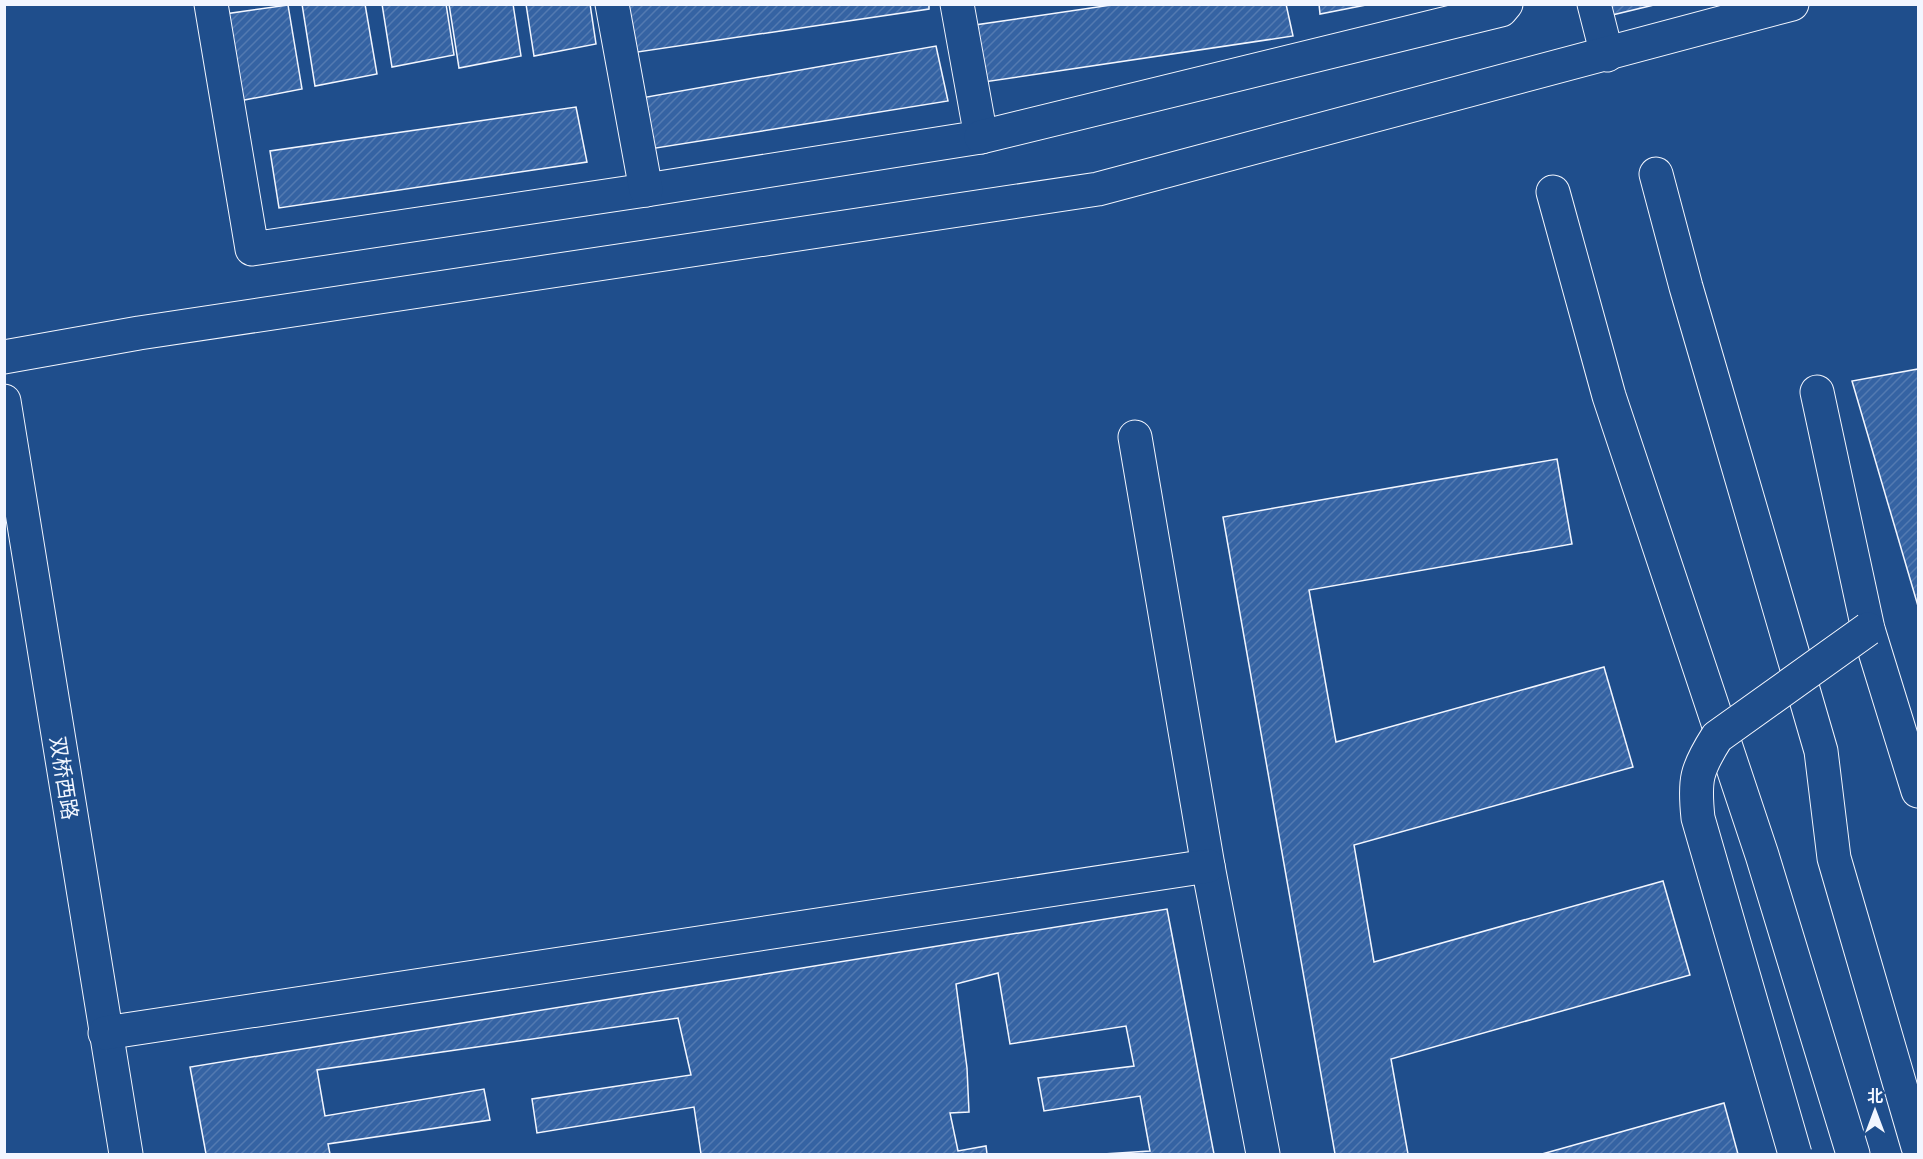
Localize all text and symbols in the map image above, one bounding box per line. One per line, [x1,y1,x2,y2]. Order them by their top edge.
street label: 双桥西路 [45,735,83,821]
north arrow [1845,1081,1905,1141]
text: 北 [1867,1087,1883,1106]

